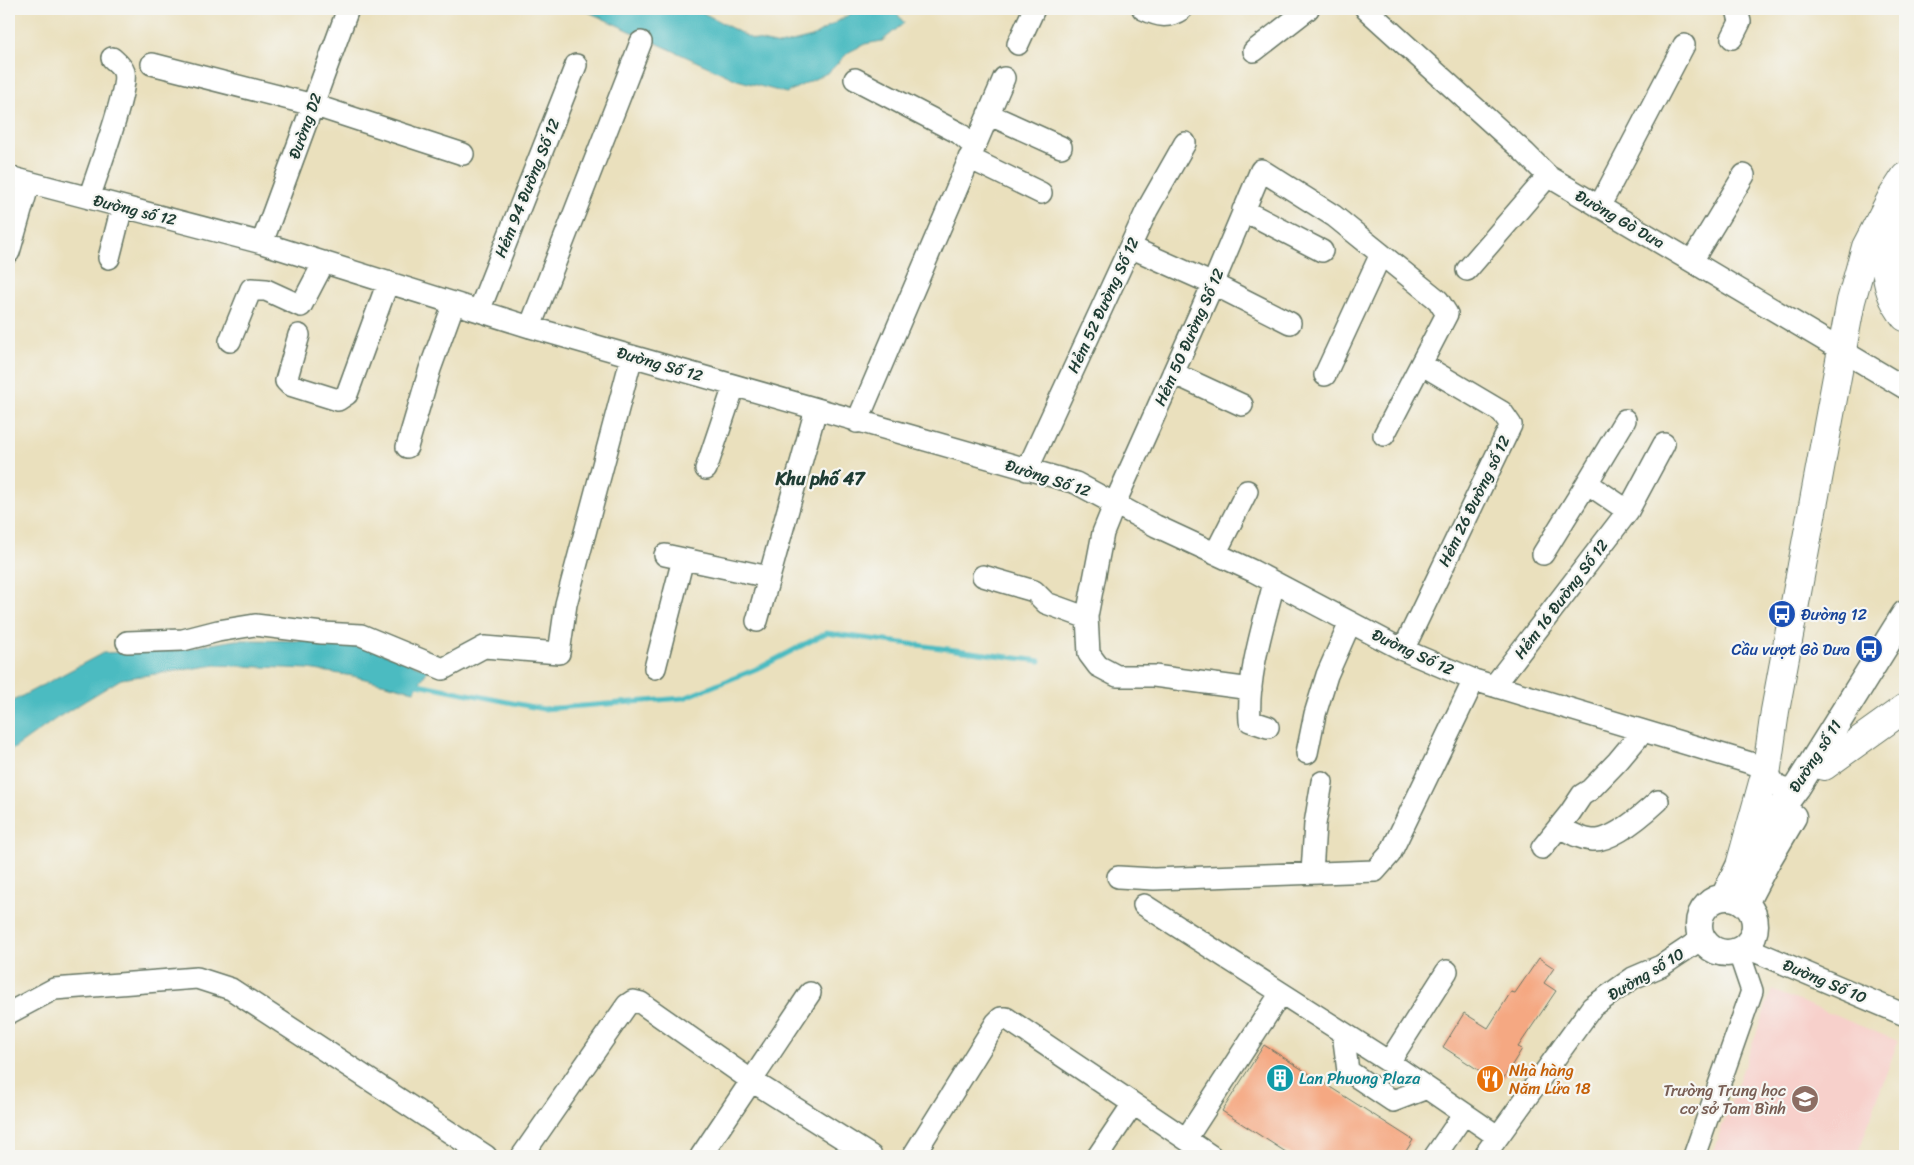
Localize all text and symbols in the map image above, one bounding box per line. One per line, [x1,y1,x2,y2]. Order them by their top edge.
street label: Đường D2 [280,89,330,163]
street label: Hẻm 94 Đường Số 12 [486,114,568,262]
street label: Đường Gò Dưa [1570,182,1670,256]
street label: Đường số 12 [90,186,180,234]
street label: Hẻm 52 Đường Số 12 [1059,232,1147,378]
street label: Hẻm 50 Đường Số 12 [1146,263,1232,411]
street label: Đường Số 12 [614,338,706,390]
street label: Hẻm 26 Đường số 12 [1430,430,1518,572]
street label: Đường Số 12 [1002,451,1094,505]
district label: Khu phố 47 [775,463,866,495]
street label: Hẻm 16 Đường Số 12 [1506,533,1616,665]
bus stop icon: Đường 12 [1767,599,1797,629]
place label: Đường 12 [1801,600,1867,629]
street label: Đường Số 12 [1367,620,1459,684]
bus stop icon: Cầu vượt Gò Dưa [1854,634,1884,664]
place label: Cầu vượt Gò Dưa [1731,635,1850,664]
street label: Đường số 11 [1780,713,1850,798]
street label: Đường số 10 [1602,940,1690,1008]
street label: Đường Số 10 [1778,950,1872,1012]
place label: Nhà hàng Năm Lửa 18 [1509,1056,1591,1103]
building icon: Lan Phuong Plaza [1265,1063,1295,1093]
place label: Lan Phuong Plaza [1299,1064,1421,1093]
restaurant icon: Nhà hàng Năm Lửa 18 [1475,1064,1505,1094]
place label: Trường Trung học cơ sở Tam Bình [1663,1076,1786,1123]
school or university icon: Trường Trung học cơ sở Tam Bình [1790,1084,1820,1114]

